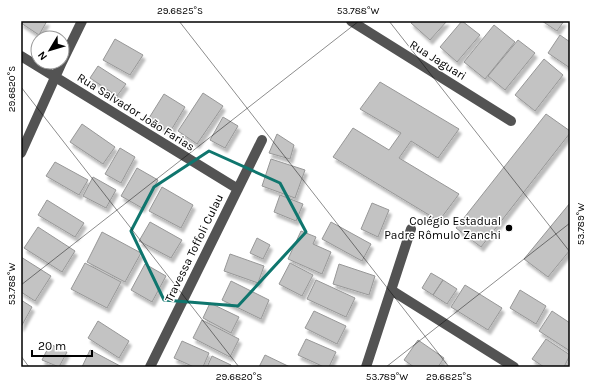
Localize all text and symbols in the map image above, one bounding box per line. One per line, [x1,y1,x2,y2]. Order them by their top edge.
text: 29.6825°S [157,5,203,17]
text: 53.788°W [337,5,379,17]
north arrow [30,30,70,70]
street label: Rua Jaguari [407,37,469,83]
text: N [35,49,50,63]
text: 29.6820°S [6,66,18,112]
street label: Rua Salvador João Farias [75,70,197,154]
street label: Travessa Toffoli Culau [162,192,226,304]
text: 53.789°W [575,203,587,245]
place label: Colégio Estadual Padre Rômulo Zanchi [384,214,501,242]
marker: Colégio Estadual Padre Rômulo Zanchi [504,223,514,233]
text: 53.788°W [6,263,18,305]
scale bar [32,332,92,358]
text: 20 m [38,339,66,353]
text: 29.6820°S [216,371,262,383]
text: 53.789°W [366,371,408,383]
text: 29.6825°S [426,371,472,383]

